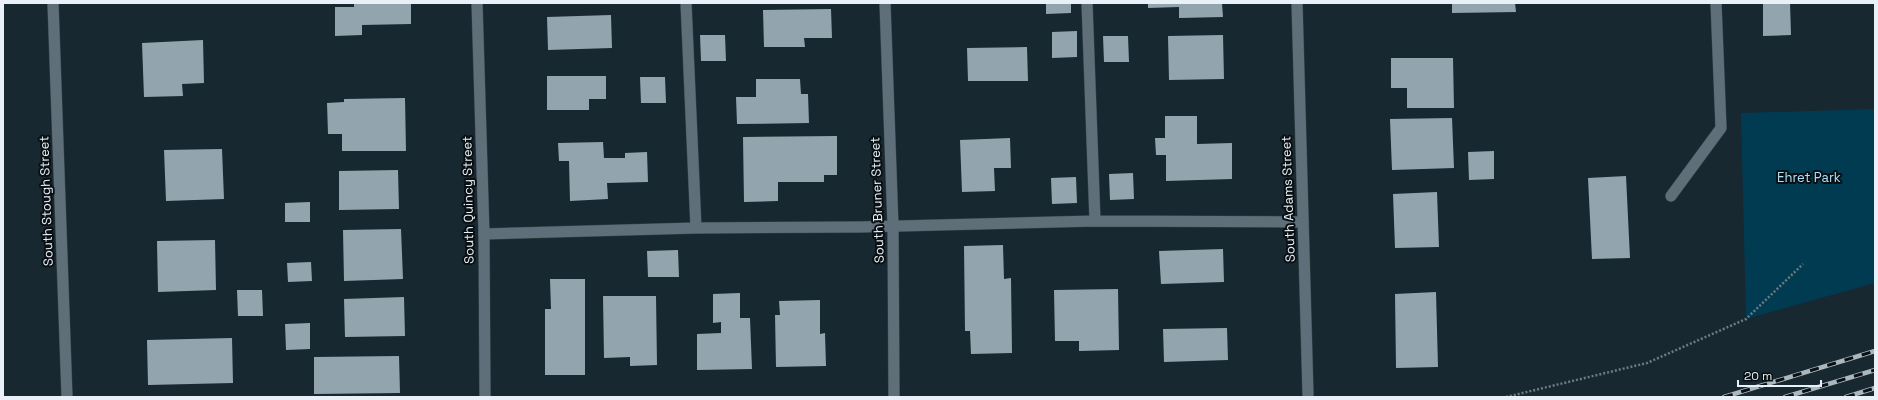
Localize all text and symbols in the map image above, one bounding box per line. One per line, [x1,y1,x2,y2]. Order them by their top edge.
street label: South Stough Street [35,136,57,266]
street label: South Quincy Street [458,136,478,264]
street label: South Adams Street [1277,136,1299,262]
street label: South Bruner Street [866,137,888,263]
park label: Ehret Park [1777,169,1841,186]
scale bar [1738,362,1821,388]
text: 20 m [1744,368,1772,384]

